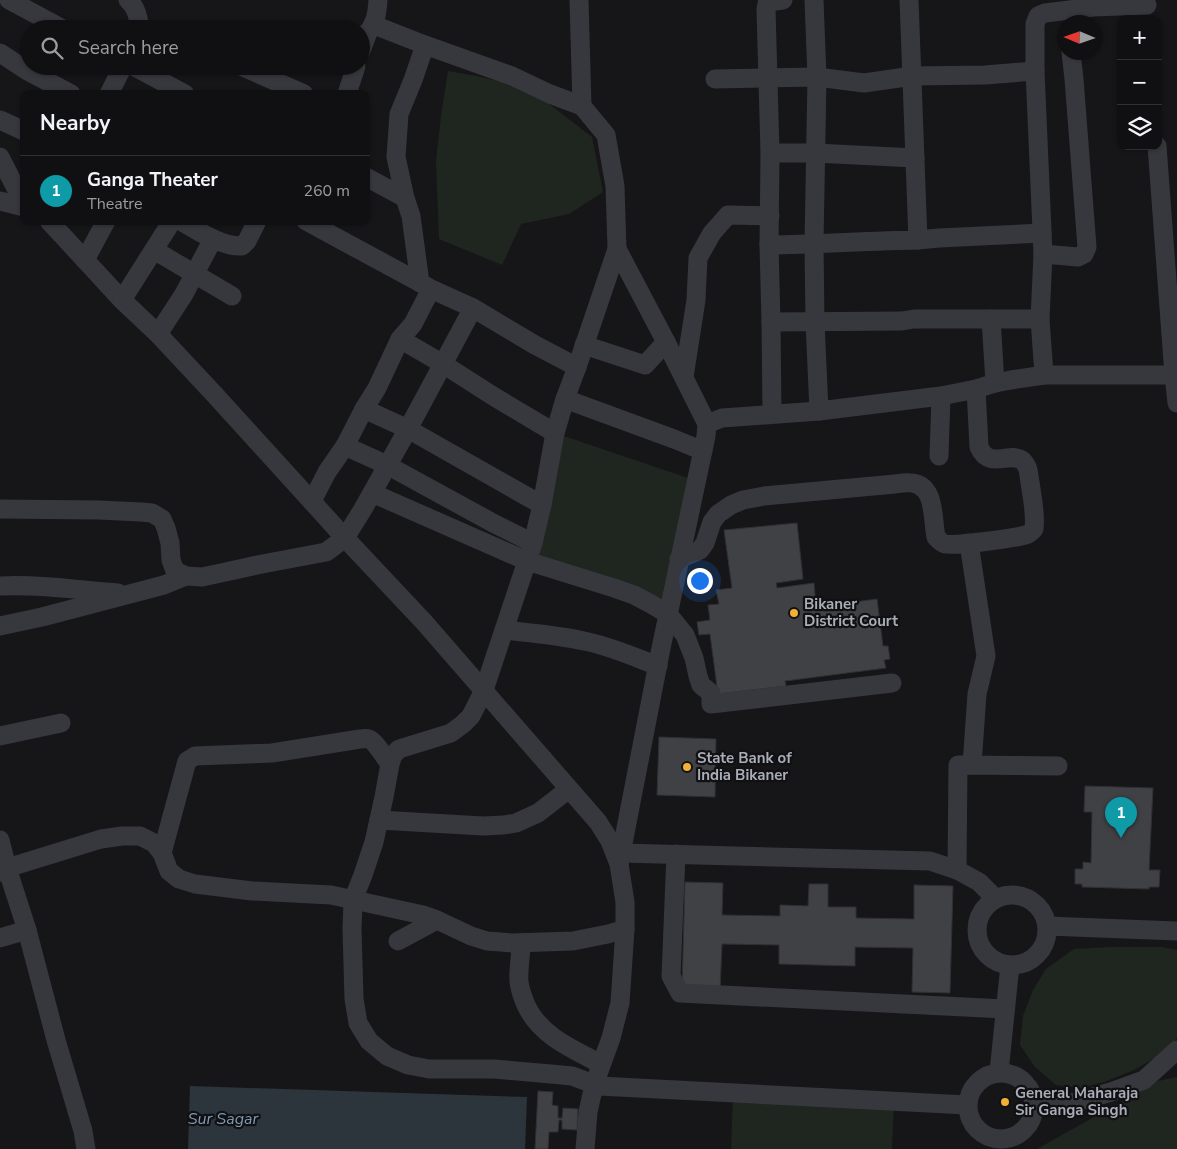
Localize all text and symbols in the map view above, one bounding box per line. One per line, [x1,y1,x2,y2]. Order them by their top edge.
north arrow [1057,15,1102,60]
map controls [1117,15,1162,150]
button: + [1117,15,1162,60]
search box [20,20,370,75]
icon: search [38,34,66,62]
text: Search here [78,35,179,61]
button: − [1117,60,1162,105]
button: layers [1117,105,1162,150]
text: Nearby [40,109,110,137]
text: Ganga Theater [87,167,218,193]
text: 1 [51,180,61,202]
text: 260 m [303,180,350,202]
text: Theatre [87,193,142,215]
your location [687,568,713,594]
place label: Bikaner District Court [804,594,898,631]
marker: Bikaner District Court [788,607,800,619]
place label: State Bank of India Bikaner [697,748,792,785]
marker: State Bank of India Bikaner [681,761,693,773]
pin: 1 [1105,797,1137,838]
place label: General Maharaja Sir Ganga Singh [1015,1083,1138,1120]
marker: General Maharaja Sir Ganga Singh [999,1096,1011,1108]
water label: Sur Sagar [188,1108,260,1130]

